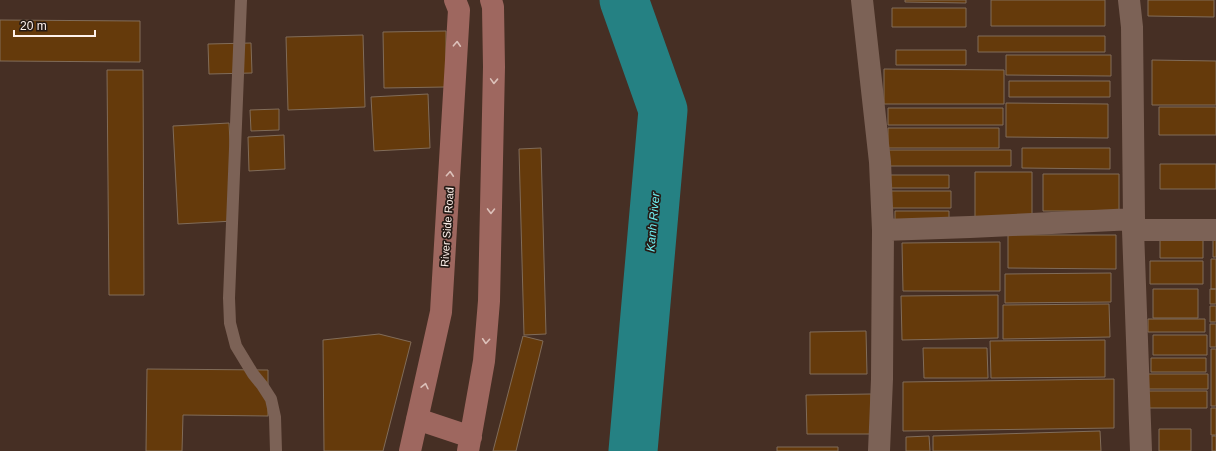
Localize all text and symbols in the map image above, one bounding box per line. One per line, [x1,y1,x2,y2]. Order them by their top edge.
scale bar [14,12,95,38]
text: 20 m [20,19,47,33]
one-way arrow [453,41,462,47]
one-way arrow [490,78,498,84]
one-way arrow [445,171,454,177]
street label: River Side Road [438,187,456,267]
water label: Kanh River [643,191,663,252]
one-way arrow [486,208,495,214]
one-way arrow [481,338,490,344]
one-way arrow [420,382,428,389]

